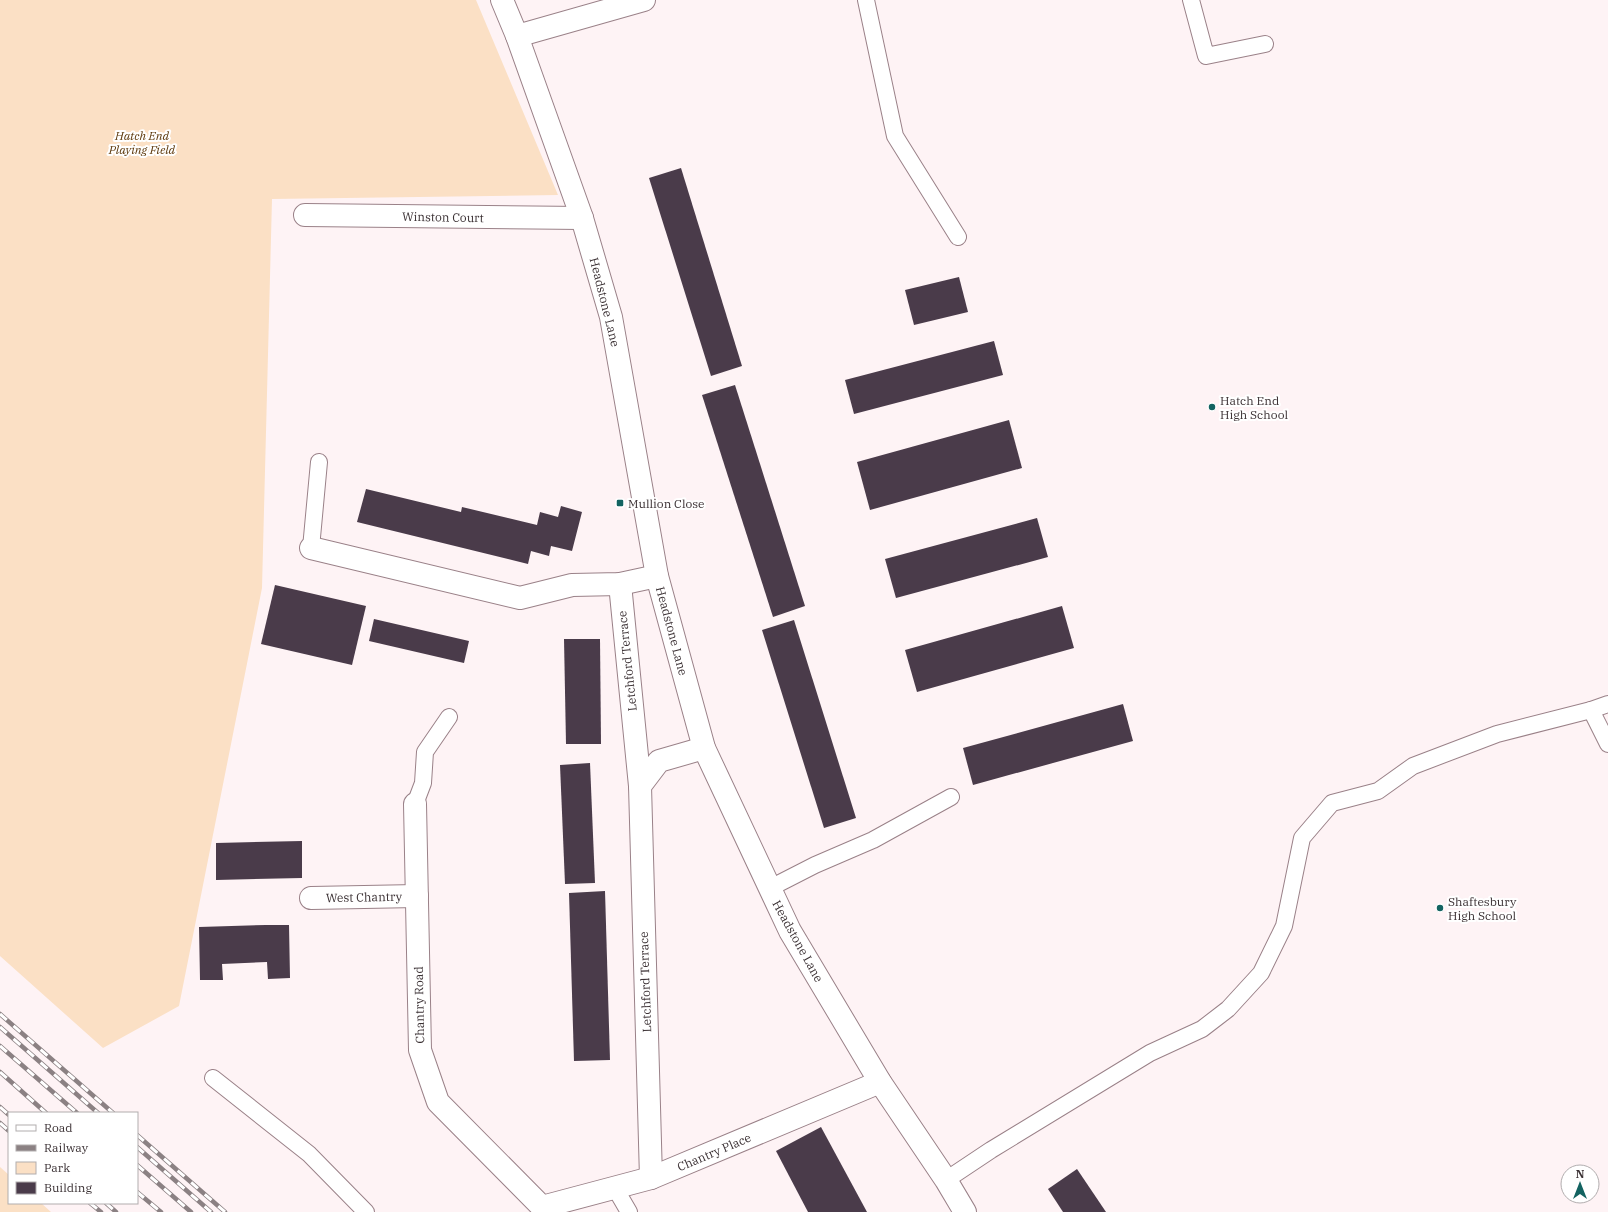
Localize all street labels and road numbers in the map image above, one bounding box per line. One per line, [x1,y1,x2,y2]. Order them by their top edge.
street label: Winston Court [402,209,484,225]
street label: Headstone Lane [587,256,623,348]
street label: Headstone Lane [653,585,691,677]
street label: Letchford Terrace [614,610,640,712]
street label: West Chantry [326,889,403,905]
street label: Headstone Lane [769,897,827,985]
street label: Letchford Terrace [636,931,654,1033]
street label: Chantry Road [411,966,427,1044]
street label: Chantry Place [675,1130,753,1174]

